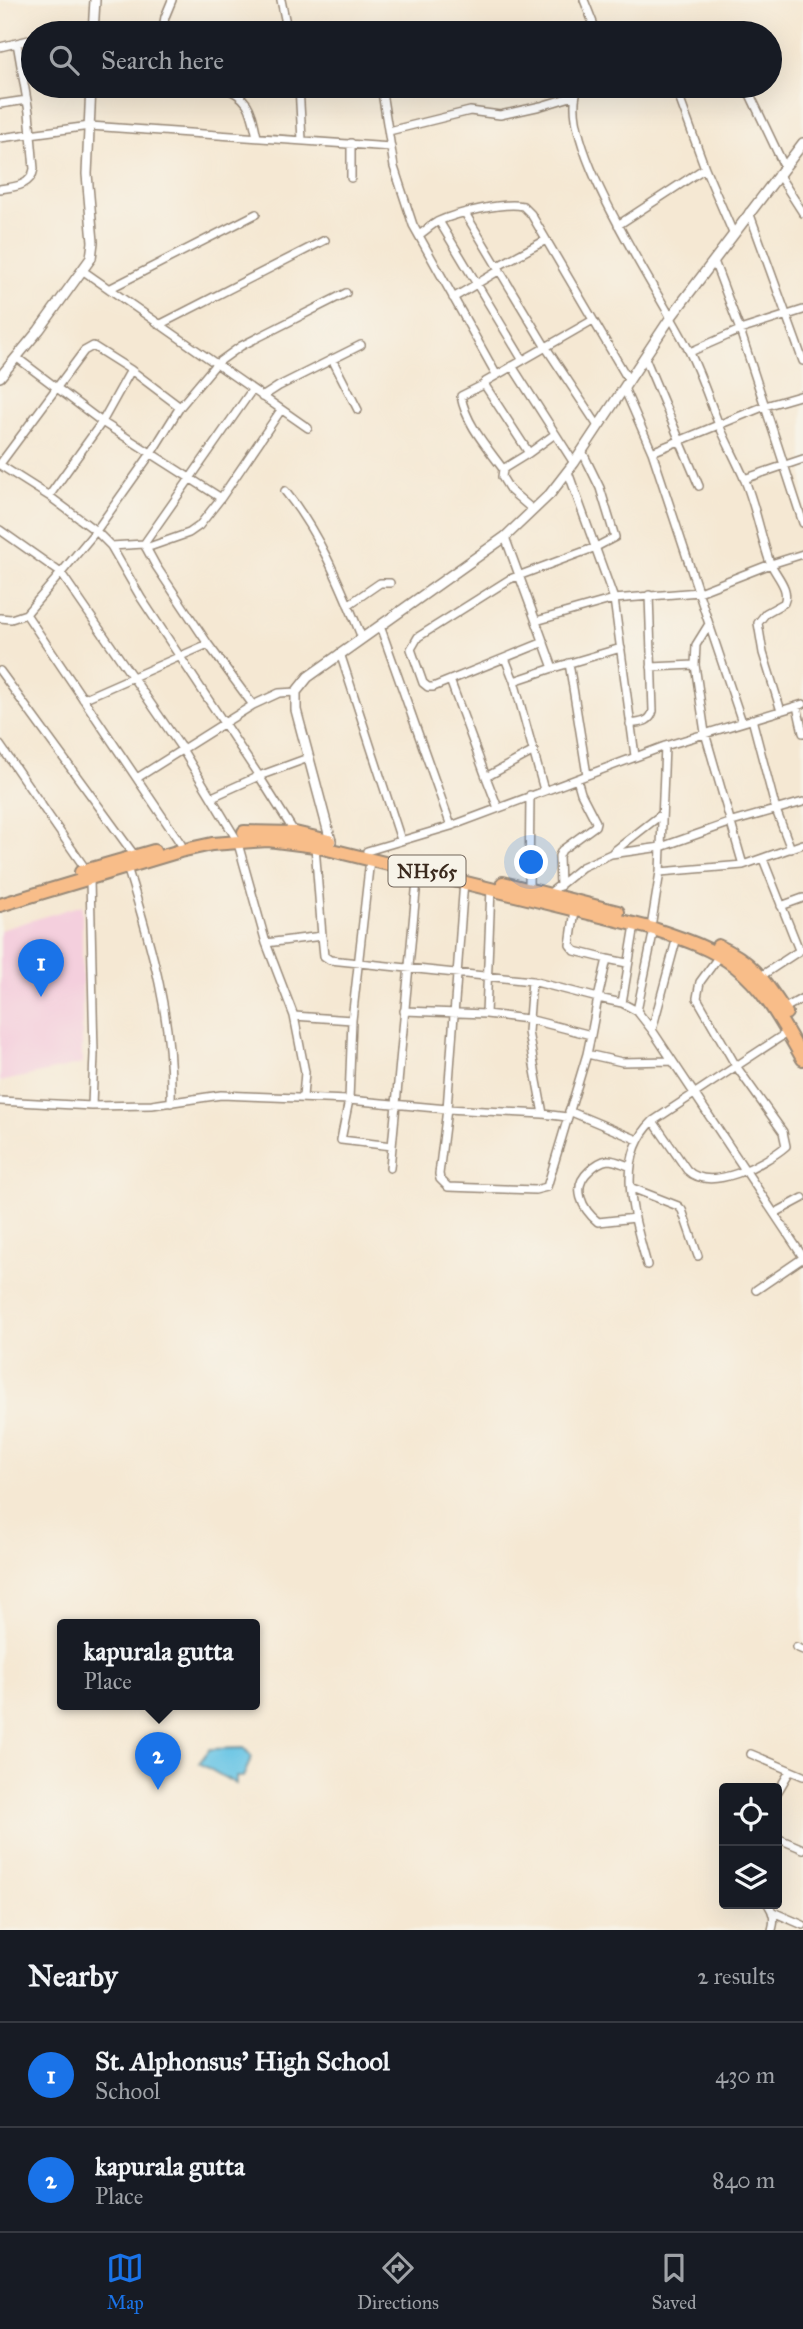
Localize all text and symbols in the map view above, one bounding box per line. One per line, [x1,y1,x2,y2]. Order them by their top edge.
search box [21,21,782,98]
icon: search [45,41,83,79]
text: Search here [101,44,224,76]
your location [514,845,548,879]
road number: NH565 [388,856,466,886]
pin: 1 [18,939,64,997]
popup [57,1619,260,1710]
text: kapurala gutta [84,1635,233,1667]
text: Place [84,1667,132,1695]
pin: 2 [135,1732,181,1790]
map controls [719,1783,782,1909]
button: locate [719,1783,782,1846]
button: layers [719,1846,782,1909]
text: Nearby [28,1958,118,1994]
text: 2 results [697,1962,775,1990]
text: St. Alphonsus' High School [95,2045,390,2077]
text: 1 [46,2061,56,2089]
text: 430 m [715,2061,775,2089]
text: School [95,2077,160,2105]
text: kapurala gutta [95,2150,245,2182]
text: 2 [45,2166,57,2194]
text: 840 m [712,2166,775,2194]
text: Place [95,2182,143,2210]
tab: Map [106,2249,144,2314]
tab: Directions [357,2249,439,2314]
tab: Saved [652,2249,697,2314]

